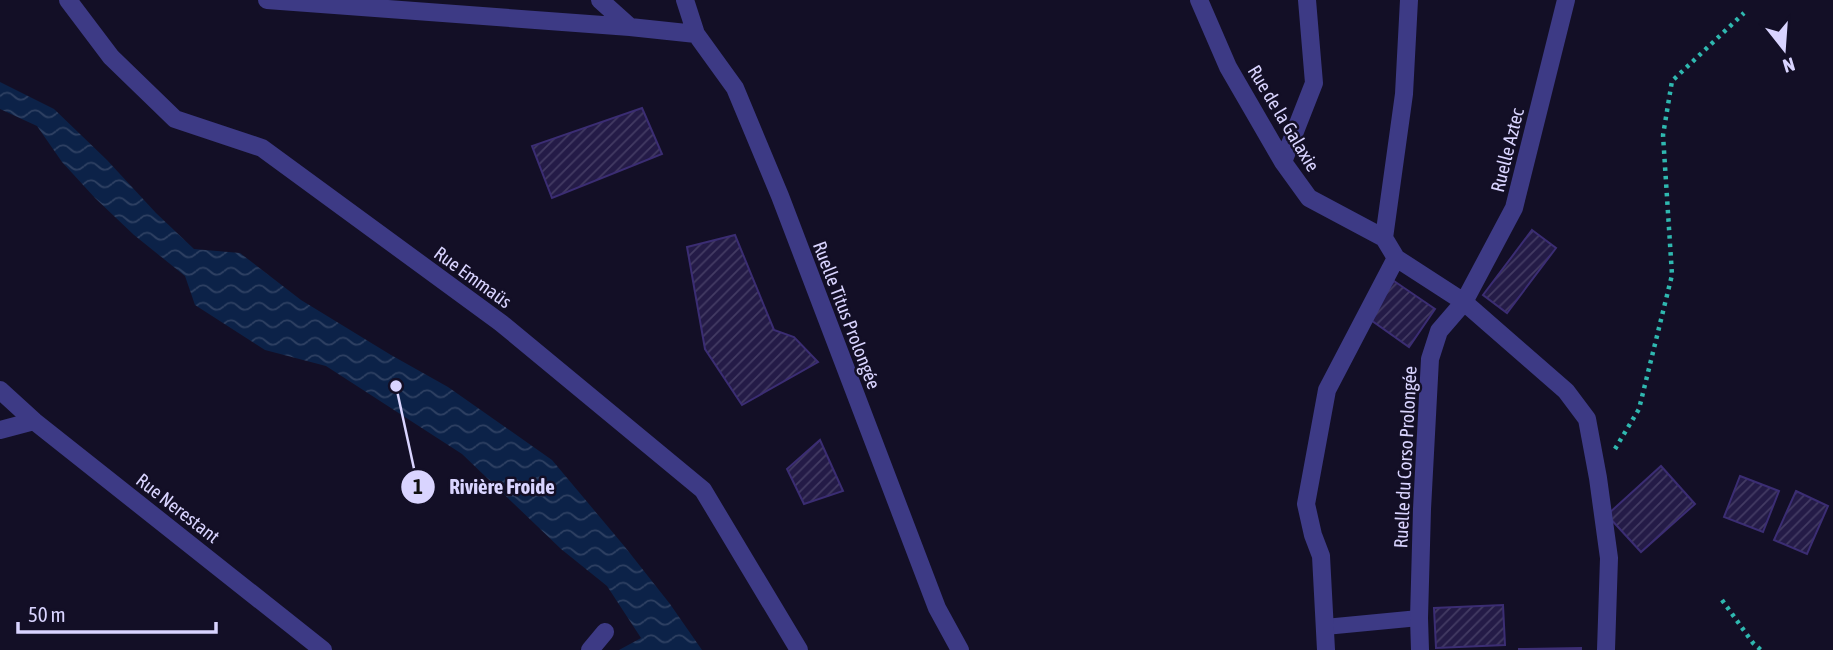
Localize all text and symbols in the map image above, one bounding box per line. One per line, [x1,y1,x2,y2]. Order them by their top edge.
north arrow [1749,14,1819,84]
text: N [1780,53,1798,77]
street label: Rue de la Galaxie [1244,61,1324,175]
street label: Ruelle Aztec [1486,105,1528,194]
street label: Ruelle Titus Prolongée [809,238,885,392]
street label: Rue Emmaüs [430,242,516,313]
street label: Ruelle du Corso Prolongée [1389,365,1421,549]
callout: Rivière Froide [401,466,569,508]
street label: Rue Nerestant [132,469,224,547]
text: 1 [413,474,423,498]
text: Rivière Froide [449,474,555,498]
scale bar [18,590,215,634]
text: 50 m [28,602,66,626]

